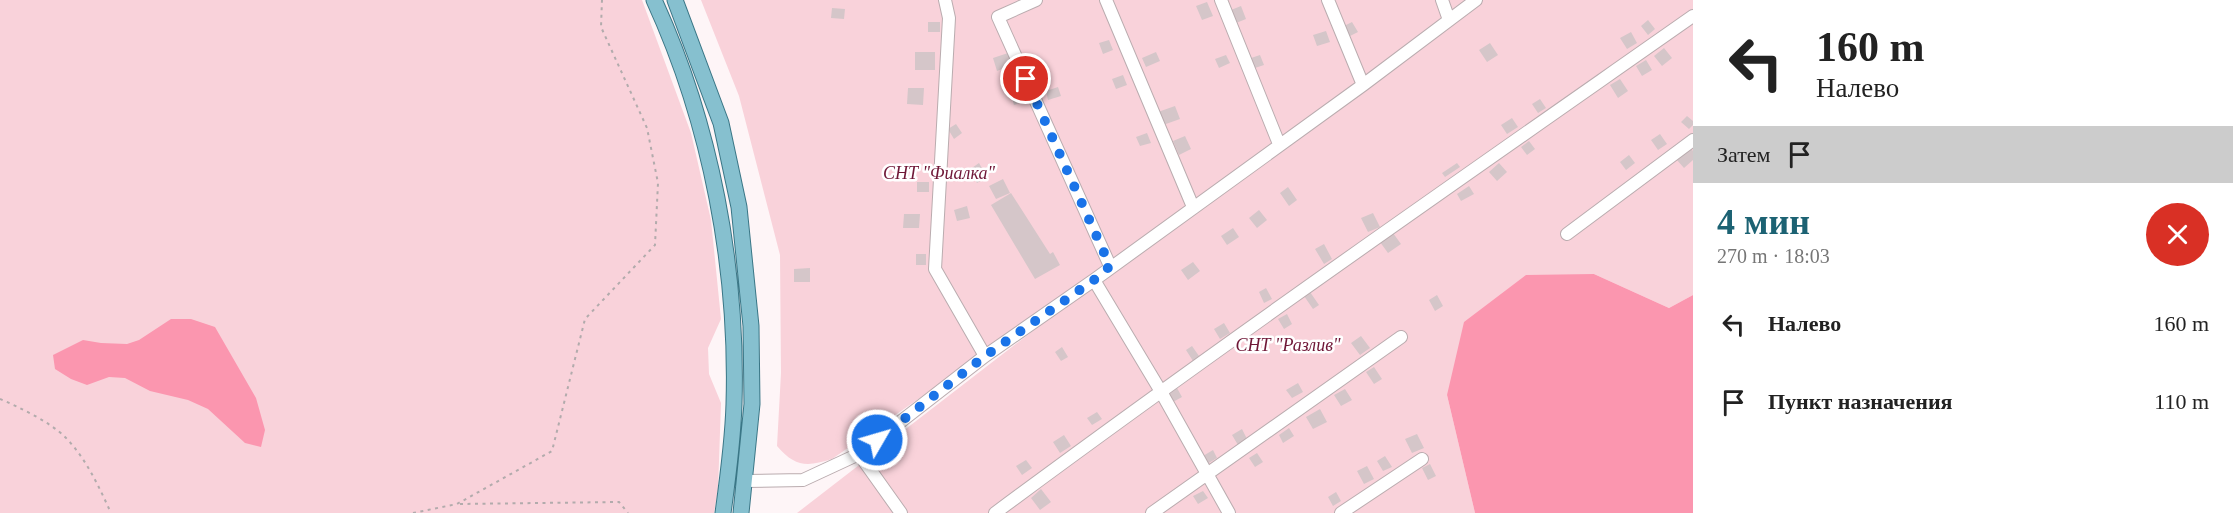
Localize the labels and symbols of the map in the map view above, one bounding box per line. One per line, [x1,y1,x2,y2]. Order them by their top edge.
pin [1000,53,1051,104]
park label: СНТ "Фиалка" [883,163,995,183]
park label: СНТ "Разлив" [1235,335,1341,355]
position arrow [845,408,909,472]

